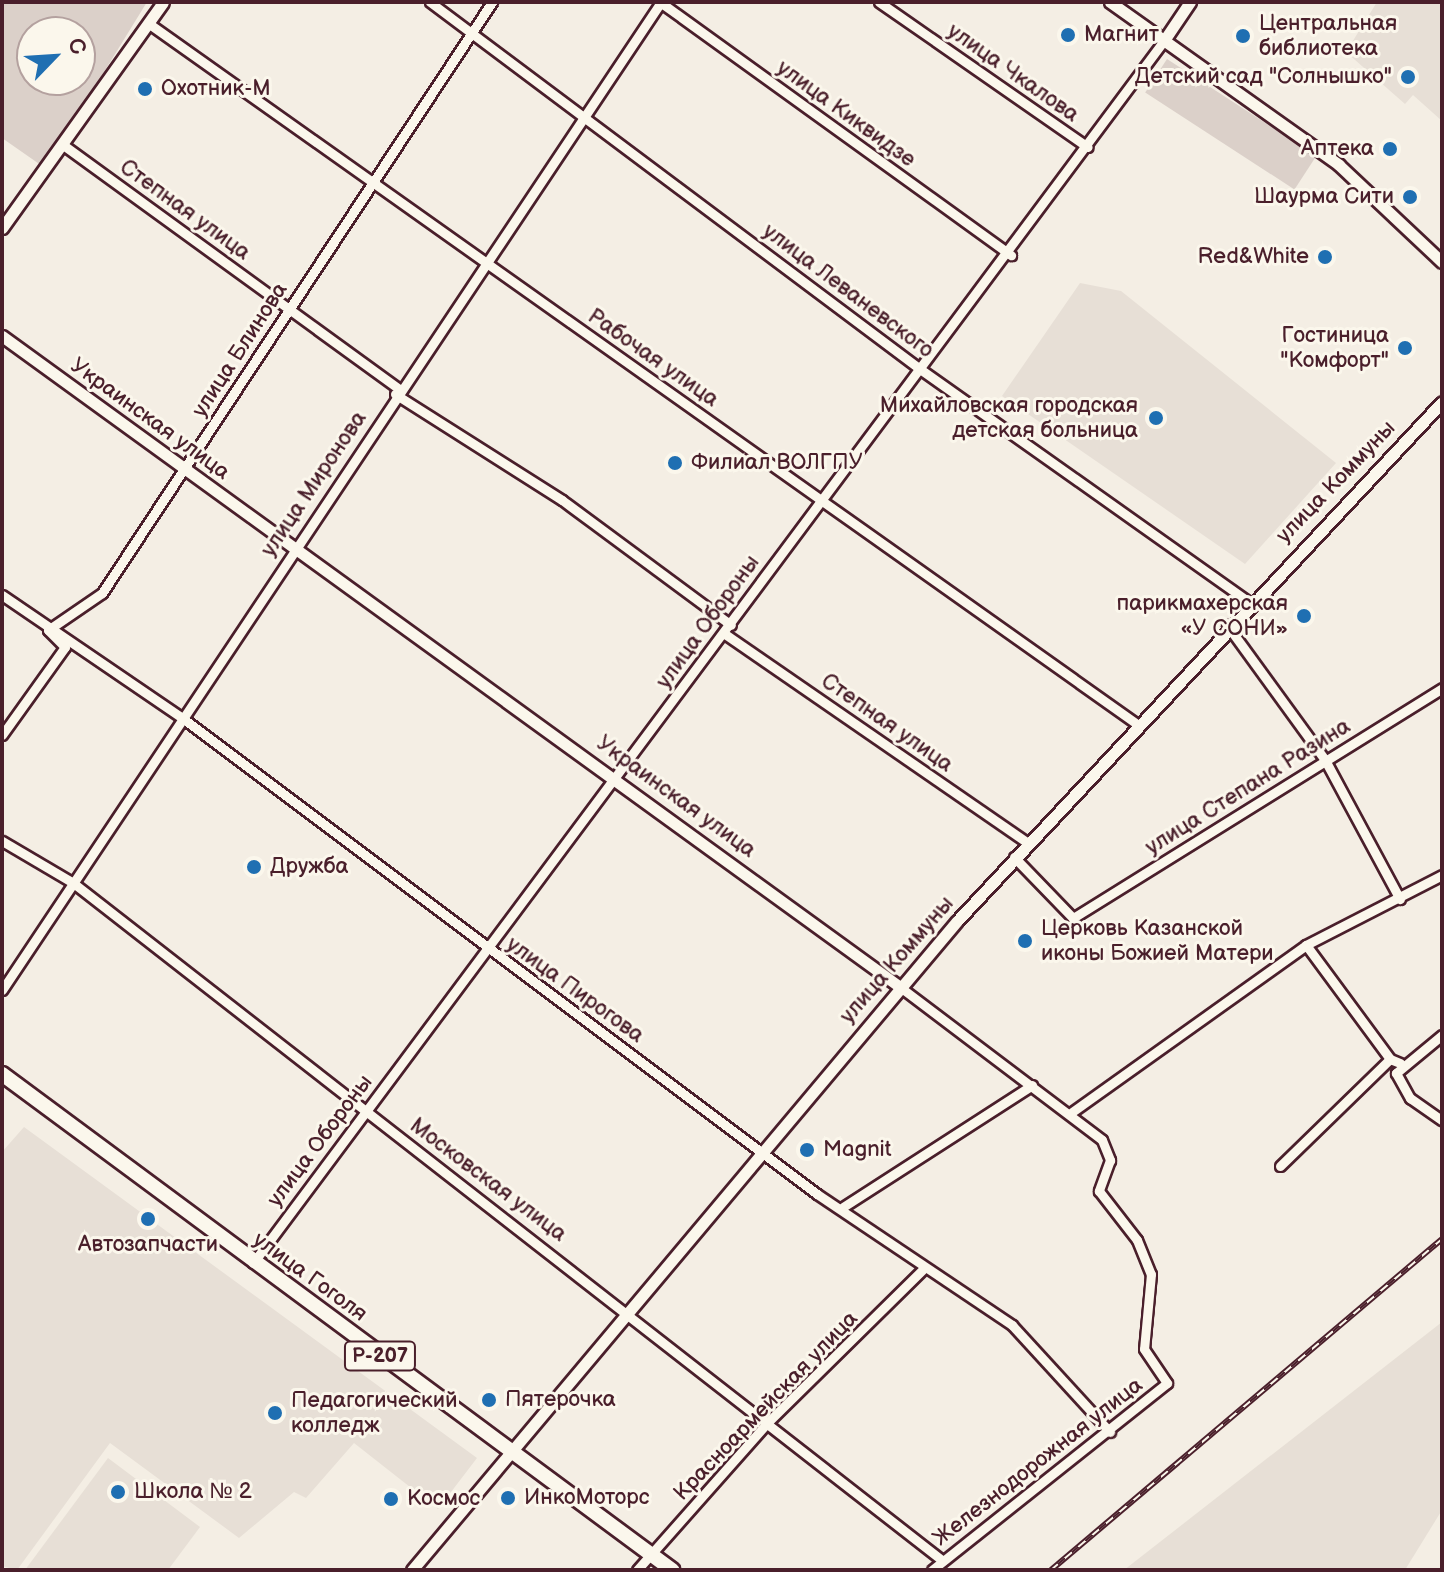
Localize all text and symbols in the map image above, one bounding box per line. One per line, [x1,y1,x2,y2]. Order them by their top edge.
place label: Центральная библиотека [1259,10,1397,62]
north arrow [16,16,96,96]
street label: улица Чкалова [942,18,1084,128]
place label: Магнит [1084,22,1159,48]
marker: Магнит [1059,26,1077,44]
marker: Центральная библиотека [1234,27,1252,45]
text: С [61,34,92,59]
street label: улица Киквидзе [772,55,920,173]
place label: Детский сад "Солнышко" [1135,64,1392,90]
marker: Детский сад "Солнышко" [1399,68,1417,86]
place label: Охотник-М [161,76,271,102]
marker: Охотник-М [136,80,154,98]
place label: Аптека [1301,136,1374,162]
marker: Аптека [1381,140,1399,158]
street label: Степная улица [115,154,255,266]
place label: Шаурма Сити [1254,184,1394,210]
marker: Шаурма Сити [1401,188,1419,206]
street label: улица Леваневского [757,218,939,364]
place label: Red&White [1197,244,1309,270]
marker: Red&White [1316,248,1334,266]
street label: улица Блинова [187,278,293,422]
street label: Рабочая улица [582,303,724,413]
place label: Гостиница "Комфорт" [1280,322,1389,374]
marker: Гостиница "Комфорт" [1396,339,1414,357]
street label: Украинская улица [65,352,235,486]
place label: Михайловская городская детская больница [880,392,1138,444]
street label: улица Миронова [256,406,372,562]
marker: Михайловская городская детская больница [1145,407,1167,429]
street label: улица Коммуны [1271,415,1401,549]
place label: Филиал ВОЛГПУ [691,450,863,476]
marker: Филиал ВОЛГПУ [666,454,684,472]
street label: улица Обороны [651,550,765,694]
place label: парикмахерская «У СОНИ» [1116,590,1288,642]
marker: парикмахерская «У СОНИ» [1295,607,1313,625]
street label: Степная улица [816,668,958,778]
street label: улица Степана Разина [1141,713,1355,861]
street label: Украинская улица [591,730,761,864]
place label: Дружба [270,854,348,880]
marker: Дружба [245,858,263,876]
street label: улица Коммуны [835,891,959,1029]
place label: Церковь Казанской иконы Божией Матери [1041,915,1274,966]
street label: улица Пирогова [501,931,649,1049]
marker: Церковь Казанской иконы Божией Матери [1016,932,1034,950]
street label: улица Обороны [262,1070,378,1212]
street label: Московская улица [405,1113,571,1247]
place label: Magnit [823,1137,891,1163]
marker: Magnit [798,1141,816,1159]
marker: Автозапчасти [139,1210,157,1228]
street label: улица Гоголя [248,1227,372,1327]
place label: Автозапчасти [78,1232,218,1258]
street label: Красноармейская улица [669,1306,863,1506]
road number: Р-207 [342,1340,418,1372]
street label: Железнодорожная улица [928,1372,1148,1552]
place label: Педагогический колледж [291,1387,457,1438]
place label: Пятерочка [505,1387,616,1413]
marker: Пятерочка [480,1391,498,1409]
marker: Педагогический колледж [266,1404,284,1422]
place label: Школа № 2 [134,1479,252,1505]
marker: Школа № 2 [109,1483,127,1501]
place label: ИнкоМоторс [524,1485,649,1511]
place label: Космос [407,1486,480,1512]
marker: ИнкоМоторс [499,1489,517,1507]
marker: Космос [382,1490,400,1508]

